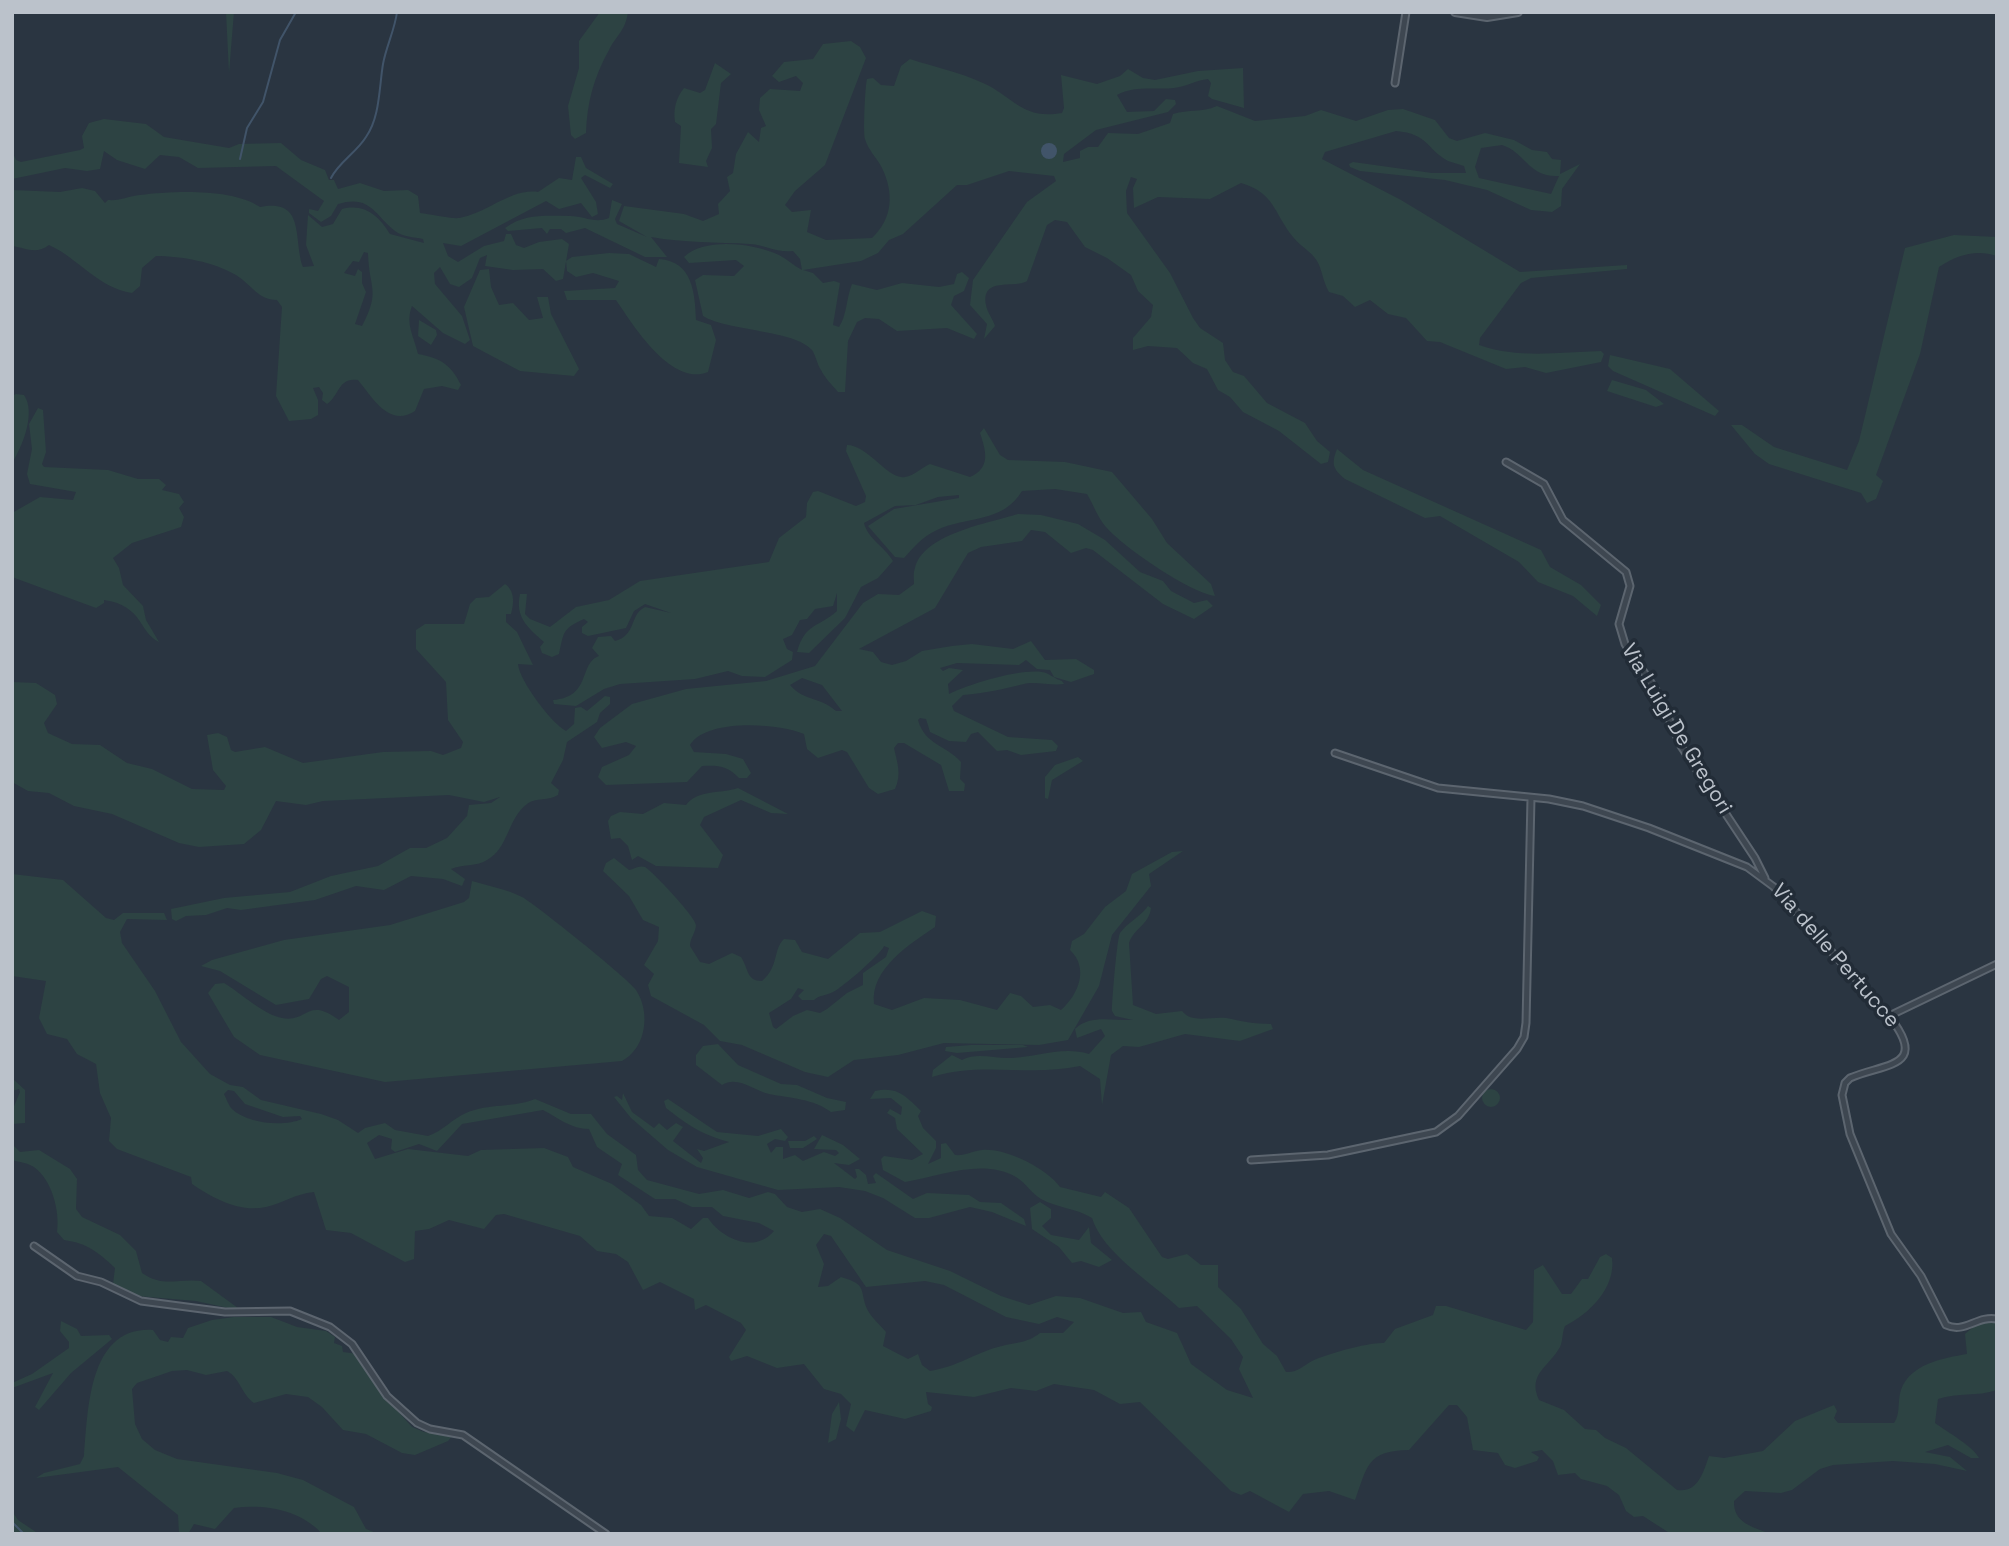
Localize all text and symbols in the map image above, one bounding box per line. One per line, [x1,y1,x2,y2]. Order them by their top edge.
street label: Via Luigi De Gregori [1615,639,1737,819]
street label: Via delle Pertucce [1766,879,1904,1033]

